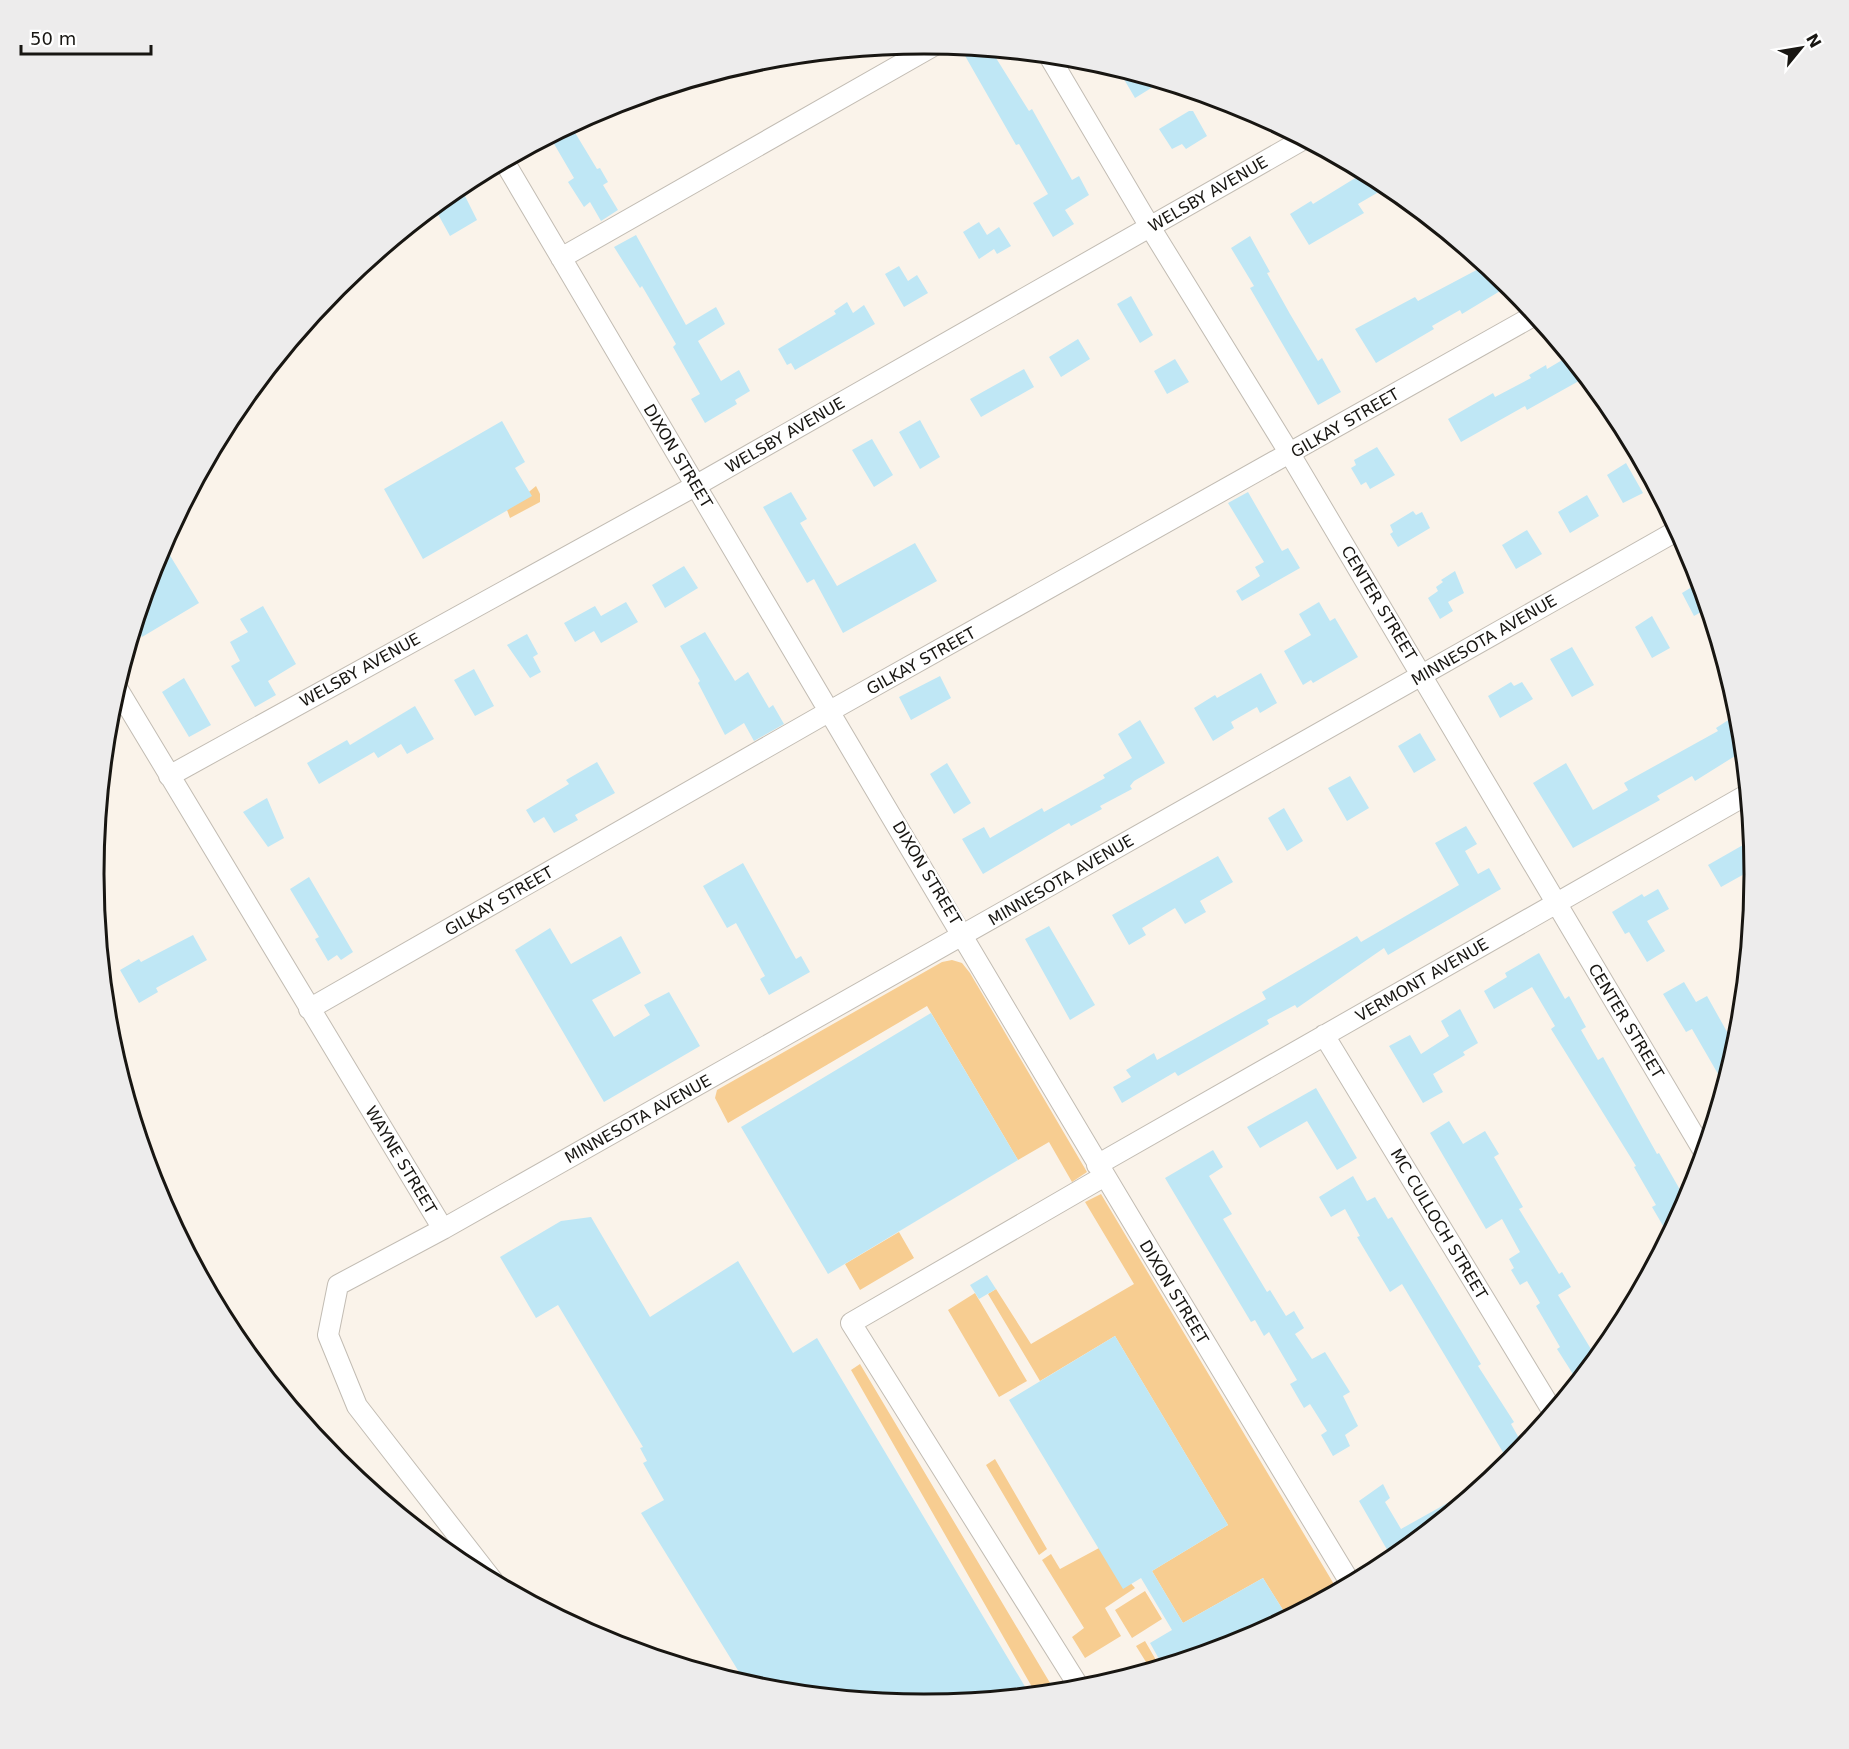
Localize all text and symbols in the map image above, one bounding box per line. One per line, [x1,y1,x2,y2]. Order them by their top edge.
scale bar [21,18,152,56]
north arrow [1771,18,1831,78]
text: 50 m [30,28,76,49]
text: N [1802,30,1825,51]
street label: WELSBY AVENUE [1145,152,1271,236]
street label: GILKAY STREET [1287,384,1403,462]
street label: WELSBY AVENUE [722,393,848,477]
street label: DIXON STREET [640,401,717,512]
street label: CENTER STREET [1337,542,1421,664]
street label: MINNESOTA AVENUE [1408,591,1560,689]
street label: GILKAY STREET [863,623,979,699]
street label: WELSBY AVENUE [296,629,424,711]
street label: DIXON STREET [889,818,966,929]
street label: MINNESOTA AVENUE [985,831,1137,929]
street label: GILKAY STREET [441,862,557,940]
street label: VERMONT AVENUE [1352,934,1492,1026]
street label: CENTER STREET [1584,960,1668,1082]
street label: MINNESOTA AVENUE [561,1071,715,1167]
street label: WAYNE STREET [361,1103,441,1218]
street label: MC CULLOCH STREET [1387,1145,1492,1303]
street label: DIXON STREET [1136,1237,1213,1348]

